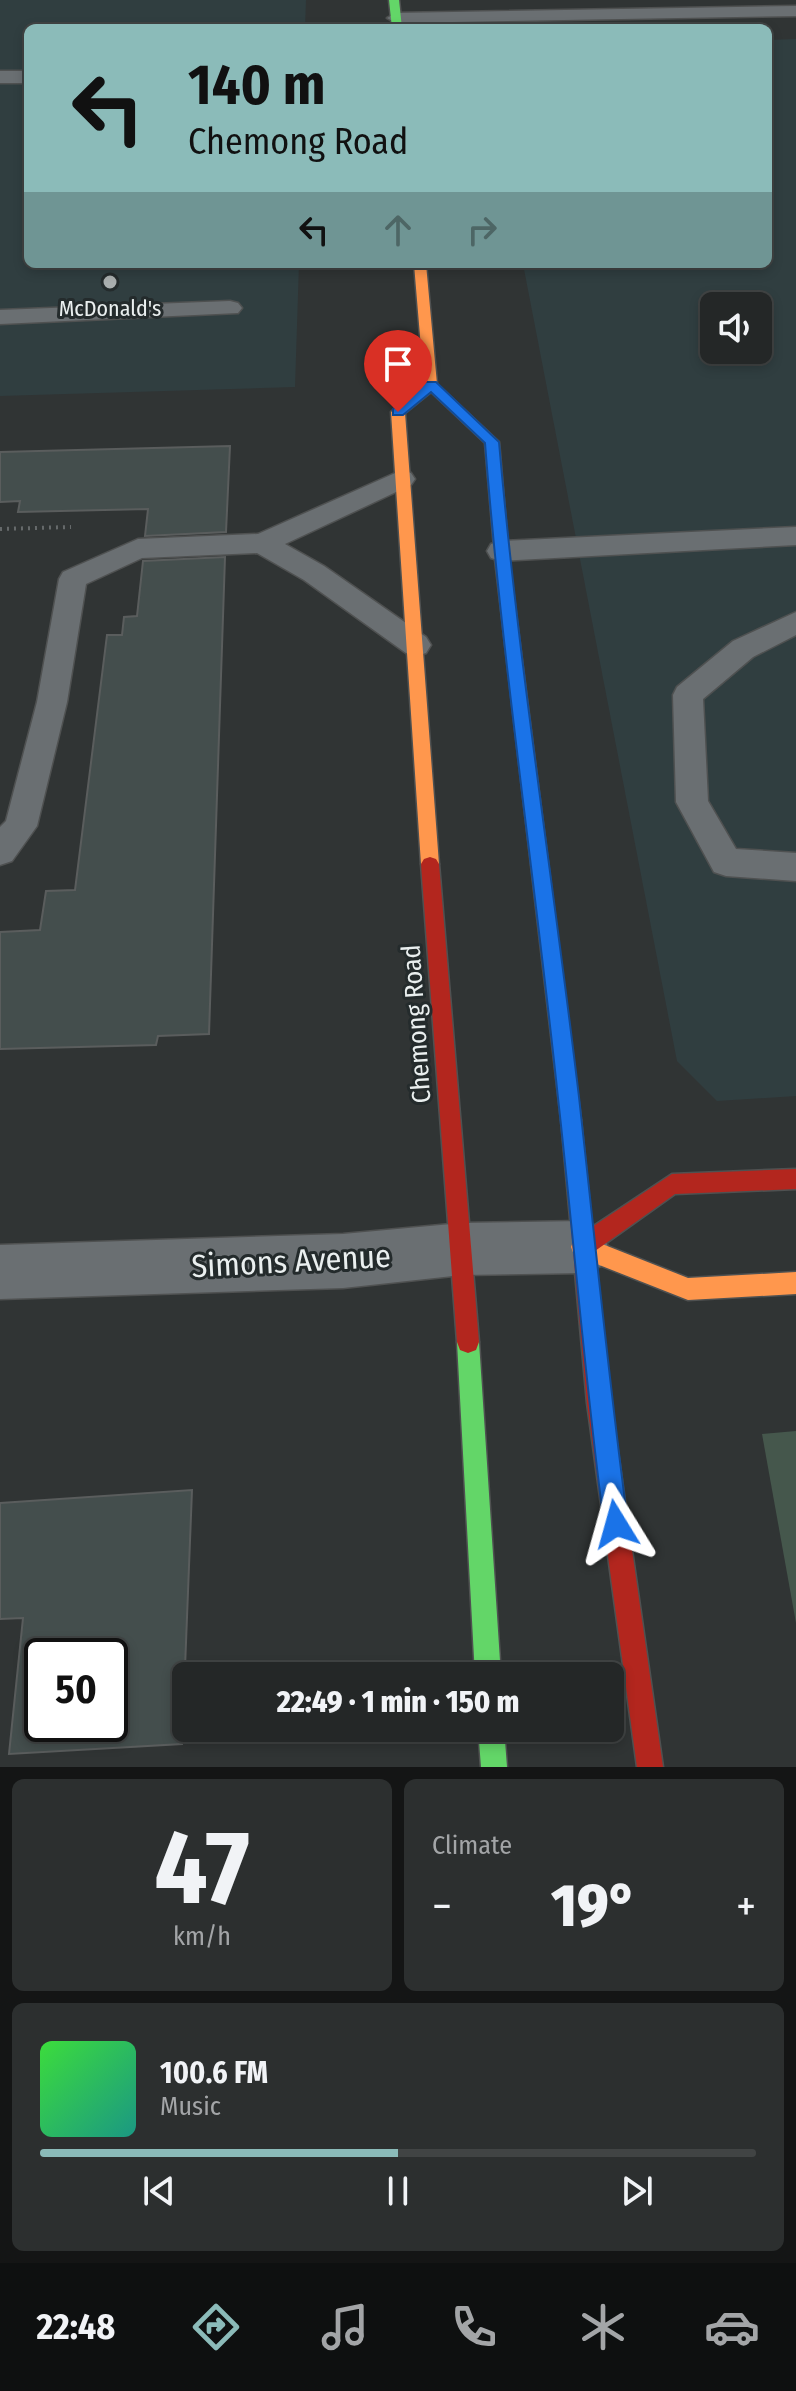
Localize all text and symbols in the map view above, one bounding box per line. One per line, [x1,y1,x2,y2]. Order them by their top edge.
text: 140 m [188,52,325,119]
icon: left [56,56,160,160]
text: Chemong Road [188,120,408,164]
icon: left [292,208,336,252]
icon: ahead [376,208,420,252]
icon: right [460,208,504,252]
marker: McDonald's [101,273,119,291]
map controls [700,292,772,364]
button: sound [700,292,772,364]
place label: McDonald's [59,295,161,322]
pin [364,330,432,412]
icon: arrive [376,342,420,386]
street label: Chemong Road [395,944,438,1104]
street label: Simons Avenue [190,1237,392,1285]
position arrow [574,1482,658,1566]
speed limit sign: 50 [24,1638,128,1742]
text: 22:49 · 1 min · 150 m [277,1684,519,1720]
text: 47 [154,1806,250,1931]
text: Climate [432,1830,512,1861]
text: 19° [551,1870,637,1942]
text: − [432,1880,452,1933]
text: + [736,1880,756,1933]
text: km/h [173,1921,231,1952]
text: 100.6 FM [160,2055,268,2091]
text: Music [160,2091,221,2122]
icon: previous [137,2169,181,2213]
icon: pause [376,2169,420,2213]
icon: next [615,2169,659,2213]
icon: directions [188,2299,244,2355]
icon: music [317,2299,373,2355]
icon: phone [446,2299,502,2355]
icon: climate [575,2299,631,2355]
icon: car [704,2299,760,2355]
text: 22:48 [36,2305,115,2349]

